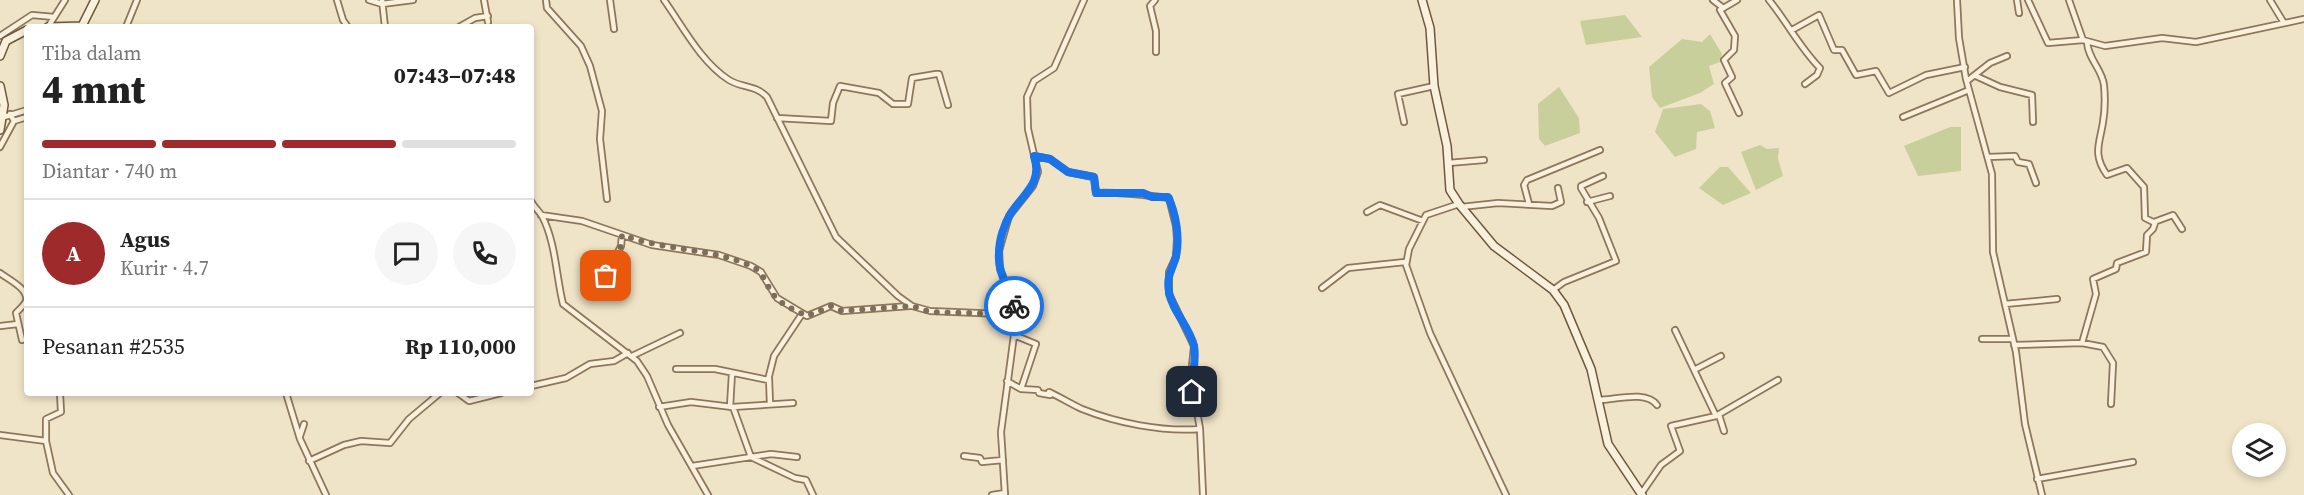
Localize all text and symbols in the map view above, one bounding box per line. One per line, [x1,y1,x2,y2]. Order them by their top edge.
text: Tiba dalam [42,39,142,67]
text: 07:43–07:48 [394,60,516,90]
text: 4 mnt [42,63,145,116]
text: Diantar · 740 m [42,157,177,185]
button: chat [375,222,438,285]
button: phone [453,222,516,285]
text: Agus [120,224,170,254]
text: A [66,238,81,268]
pin [580,250,631,301]
text: Kurir · 4.7 [120,254,209,282]
icon: bag [589,259,622,292]
courier [984,276,1044,336]
icon: bike [998,290,1031,323]
text: Pesanan #2535 [42,331,185,361]
text: Rp 110,000 [405,331,516,361]
pin [1166,366,1217,417]
icon: home [1175,375,1208,408]
map controls [2232,423,2286,477]
button: layers [2232,423,2286,477]

